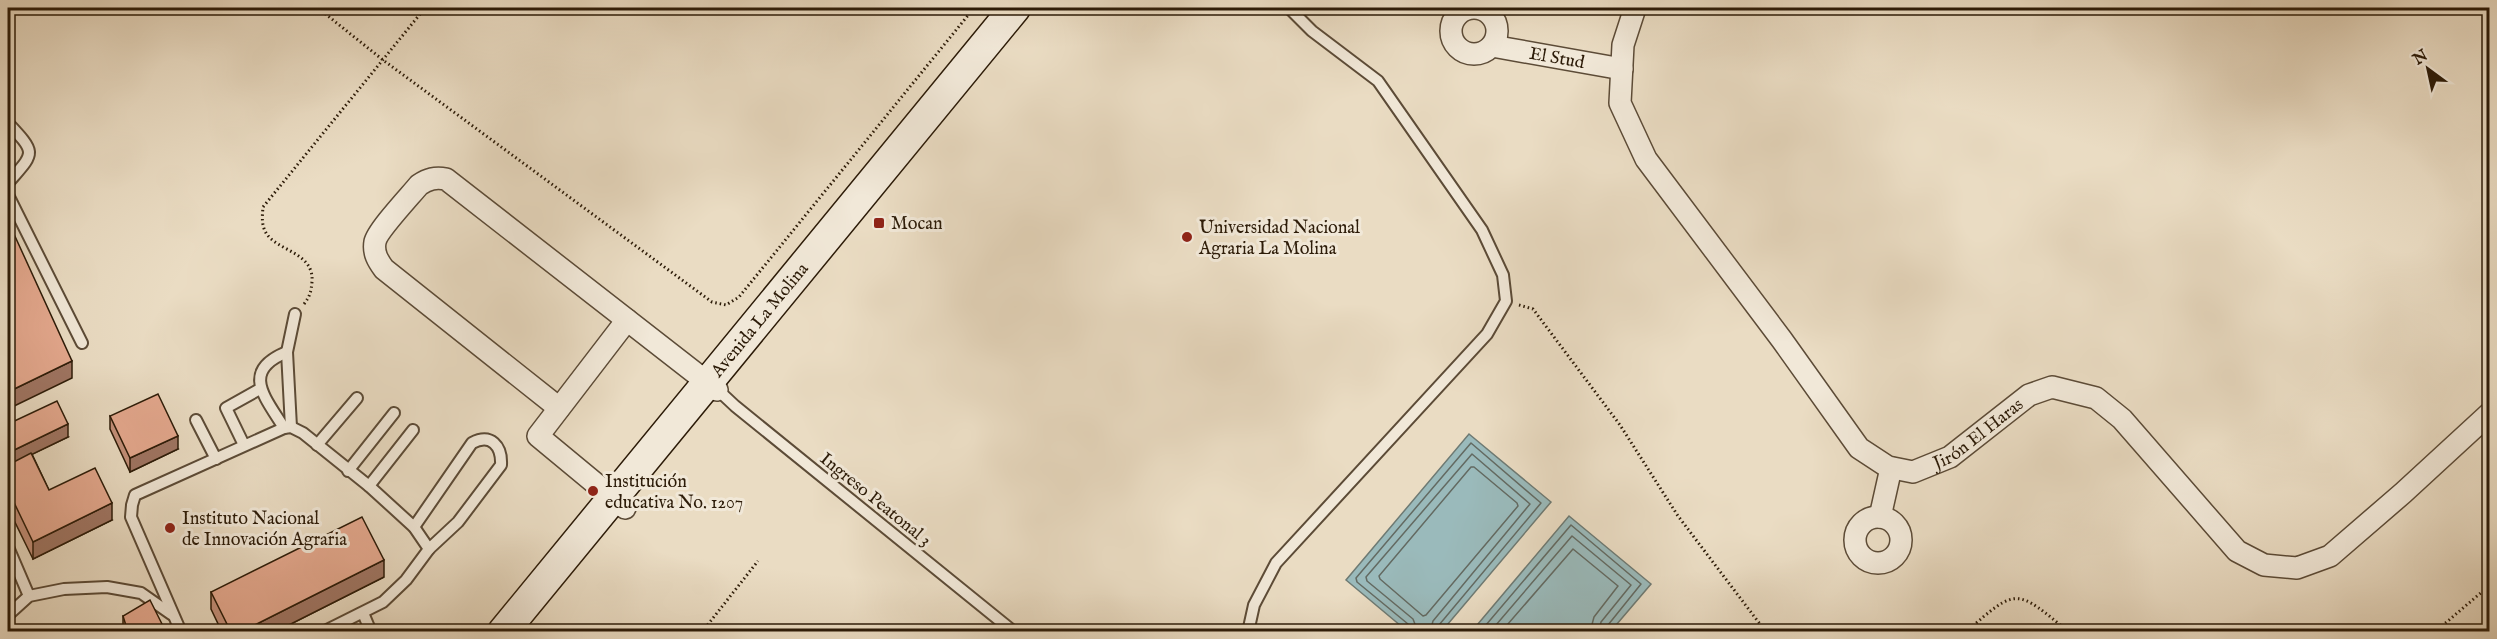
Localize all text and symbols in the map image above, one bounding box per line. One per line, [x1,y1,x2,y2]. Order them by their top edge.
north arrow [2398,39,2458,99]
street label: El Stud [1527,43,1587,75]
text: N [2409,46,2432,71]
place label: Mocan [891,213,943,236]
marker: Mocan [872,216,886,230]
place label: Universidad Nacional Agraria La Molina [1198,217,1360,261]
marker: Universidad Nacional Agraria La Molina [1180,230,1194,244]
street label: Avenida La Molina [706,258,814,383]
street label: Jirón El Haras [1928,394,2029,476]
street label: Ingreso Peatonal 3 [815,448,935,552]
place label: Institución educativa No. 1207 [605,471,743,515]
marker: Institución educativa No. 1207 [586,484,600,498]
place label: Instituto Nacional de Innovación Agraria [182,508,347,552]
marker: Instituto Nacional de Innovación Agraria [163,521,177,535]

